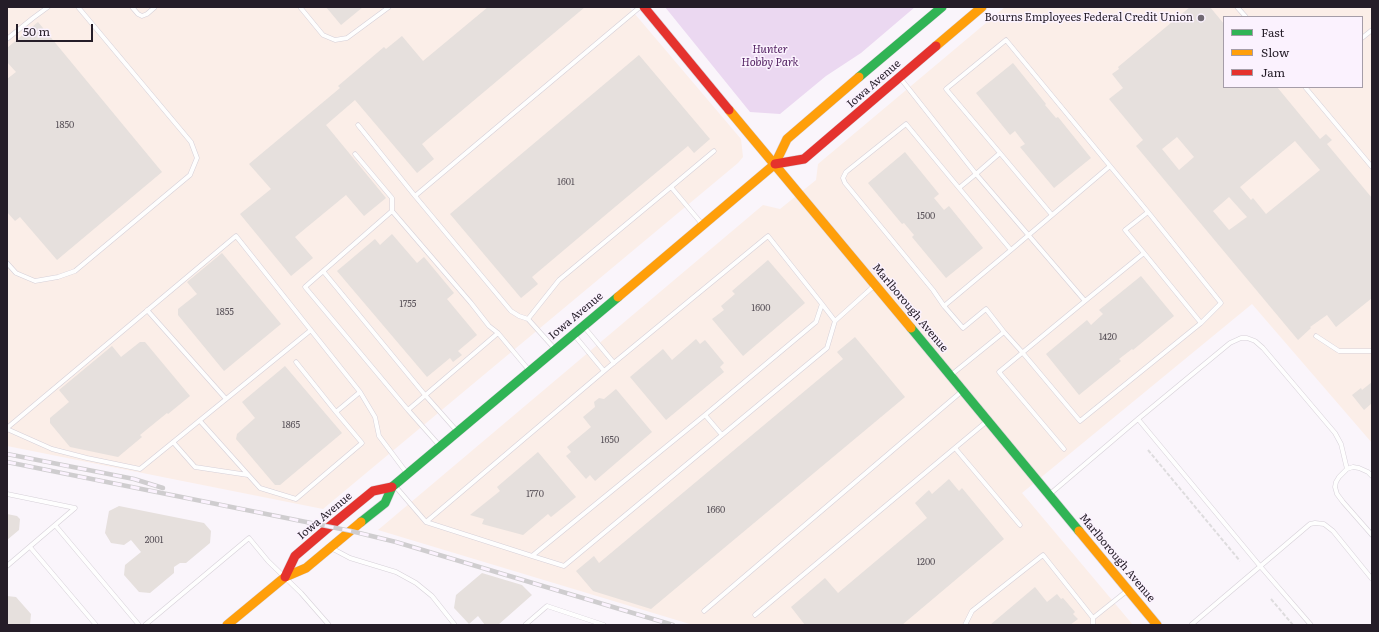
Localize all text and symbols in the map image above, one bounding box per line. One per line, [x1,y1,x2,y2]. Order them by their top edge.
place label: Bourns Employees Federal Credit Union [985,11,1193,25]
marker: Bourns Employees Federal Credit Union [1196,13,1206,23]
scale bar [18,16,95,42]
legend [1223,16,1363,88]
text: 50 m [23,22,50,40]
text: Fast [1261,23,1284,41]
park label: Hunter Hobby Park [741,43,799,69]
text: Slow [1261,43,1289,61]
street label: Iowa Avenue [844,57,904,111]
text: Jam [1261,63,1285,81]
house number: 1850 [56,120,74,130]
house number: 1601 [557,177,575,187]
house number: 1500 [917,211,935,221]
street label: Marlborough Avenue [869,261,951,355]
street label: Iowa Avenue [546,289,606,343]
house number: 1755 [400,299,416,309]
house number: 1600 [752,303,770,313]
house number: 1855 [216,307,234,317]
house number: 1420 [1099,332,1117,342]
house number: 1865 [282,420,300,430]
house number: 1650 [601,435,619,445]
street label: Iowa Avenue [295,489,355,543]
house number: 1770 [526,489,544,499]
house number: 1660 [707,505,725,515]
street label: Marlborough Avenue [1076,511,1158,605]
house number: 2001 [145,535,163,545]
house number: 1200 [917,557,935,567]

